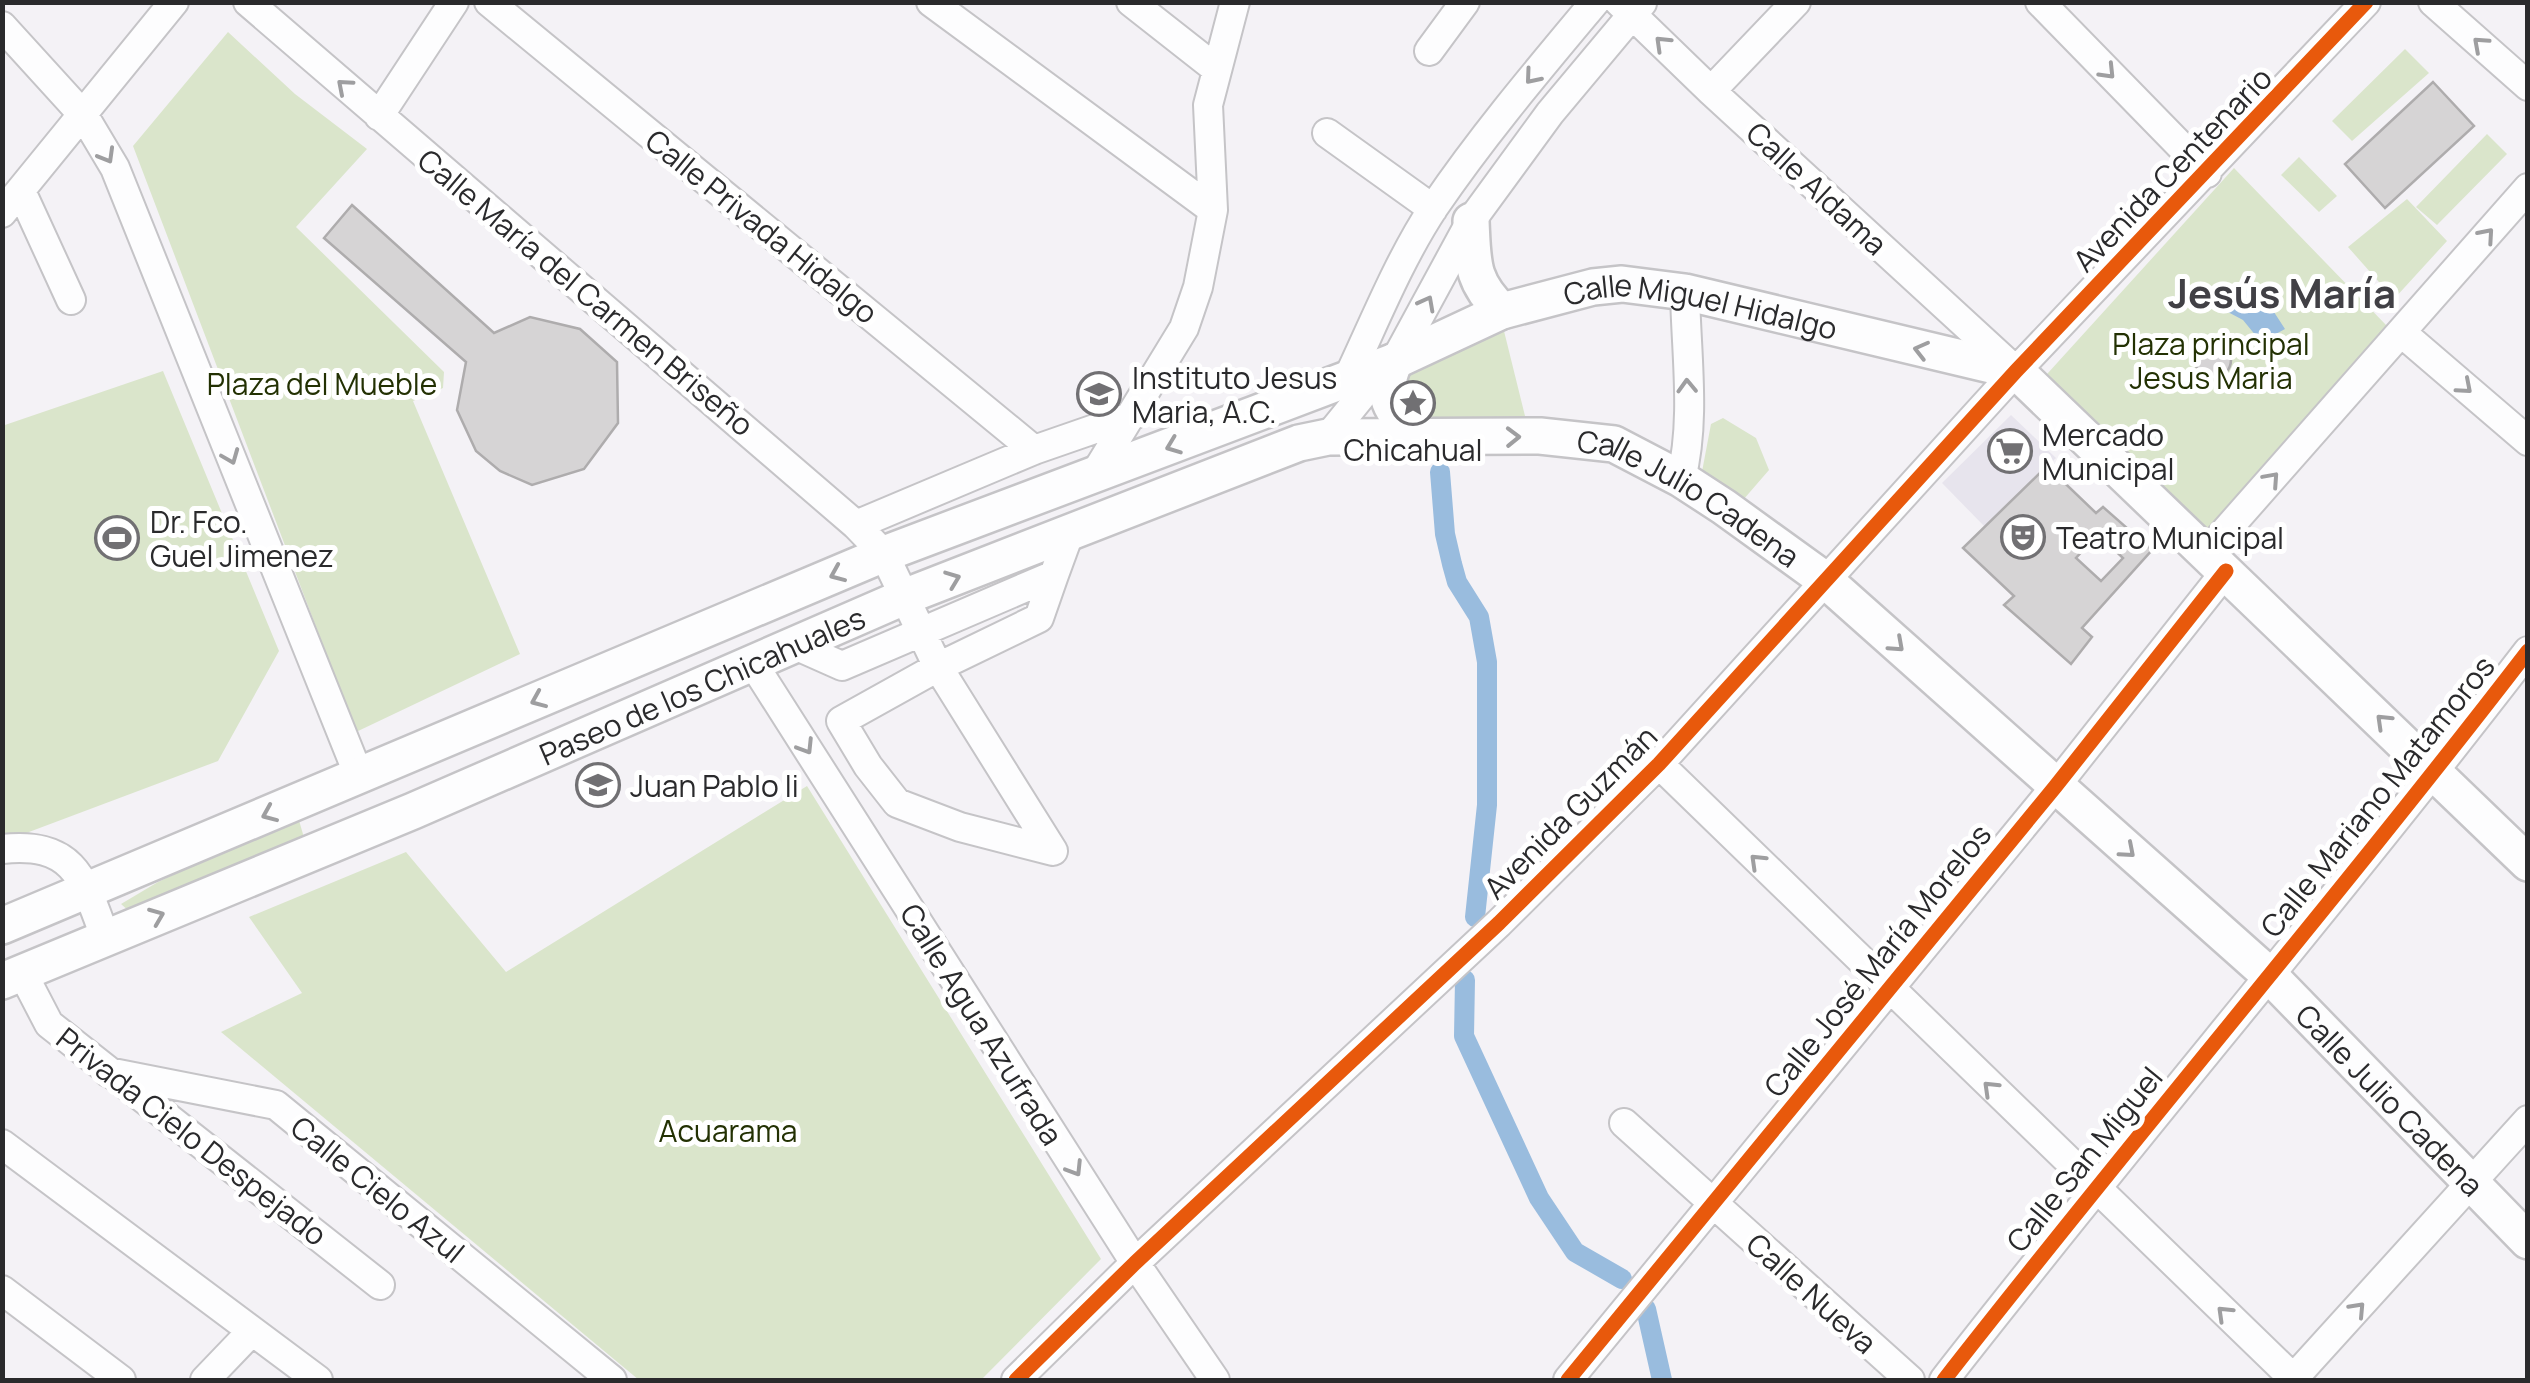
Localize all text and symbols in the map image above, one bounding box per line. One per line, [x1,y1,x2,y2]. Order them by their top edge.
one-way arrow [1655,37,1673,55]
one-way arrow [2473,38,2492,56]
street label: Avenida Centenario [2064,58,2280,280]
one-way arrow [2097,61,2115,79]
one-way arrow [1526,65,1544,84]
one-way arrow [337,79,356,97]
street label: Calle Aldama [1738,112,1896,264]
street label: Calle Privada Hidalgo [637,120,887,332]
street label: Calle María del Carmen Briseño [409,139,763,445]
one-way arrow [95,145,115,163]
one-way arrow [2475,229,2493,247]
street label: Calle Miguel Hidalgo [1559,263,1841,348]
district label: Jesús María [2168,265,2396,320]
one-way arrow [1414,295,1434,313]
park label: Plaza principal Jesus Maria [2112,323,2310,398]
one-way arrow [1913,341,1930,362]
place label: Instituto Jesus Maria, A.C. [1132,357,1337,432]
park label: Plaza del Mueble [207,363,437,404]
school or university icon: Instituto Jesus Maria, A.C. [1076,371,1122,417]
one-way arrow [2453,376,2472,394]
one-way arrow [1677,377,1698,393]
place icon: Chicahual [1390,380,1436,426]
place label: Mercado Municipal [2042,414,2174,489]
street label: Calle Julio Cadena [1575,420,1808,576]
one-way arrow [1506,426,1522,447]
supermarket icon: Mercado Municipal [1987,428,2033,474]
place label: Chicahual [1344,429,1482,470]
one-way arrow [1166,434,1183,455]
one-way arrow [219,447,239,464]
one-way arrow [2260,472,2278,491]
place label: Dr. Fco. Guel Jimenez [150,501,334,576]
theatre icon: Teatro Municipal [2000,514,2046,560]
sports icon: Dr. Fco. Guel Jimenez [94,515,140,561]
place label: Teatro Municipal [2056,517,2284,558]
one-way arrow [829,562,847,582]
one-way arrow [943,570,960,590]
street label: Paseo de los Chicahuales [533,596,871,774]
one-way arrow [1885,633,1904,651]
street label: Calle Mariano Matamoros [2251,647,2503,945]
one-way arrow [530,689,548,709]
one-way arrow [2376,715,2394,733]
street label: Avenida Guzmán [1474,716,1666,908]
one-way arrow [794,737,813,755]
school or university icon: Juan Pablo Ii [575,762,621,808]
place label: Juan Pablo Ii [630,765,799,806]
one-way arrow [261,802,279,822]
street label: Calle José María Morelos [1754,815,2000,1105]
one-way arrow [2116,839,2135,857]
one-way arrow [1751,855,1769,873]
street label: Calle Agua Azufrada [891,895,1073,1153]
one-way arrow [147,907,165,927]
street label: Calle Julio Cadena [2287,995,2493,1204]
street label: Privada Cielo Despejado [48,1017,336,1255]
street label: Calle San Miguel [1997,1058,2171,1260]
one-way arrow [1983,1082,2002,1100]
street label: Calle Cielo Azul [283,1106,473,1272]
park label: Acuarama [658,1110,798,1151]
one-way arrow [1062,1158,1081,1176]
street label: Calle Nueva [1738,1224,1886,1362]
one-way arrow [2347,1302,2365,1321]
one-way arrow [2218,1307,2236,1325]

